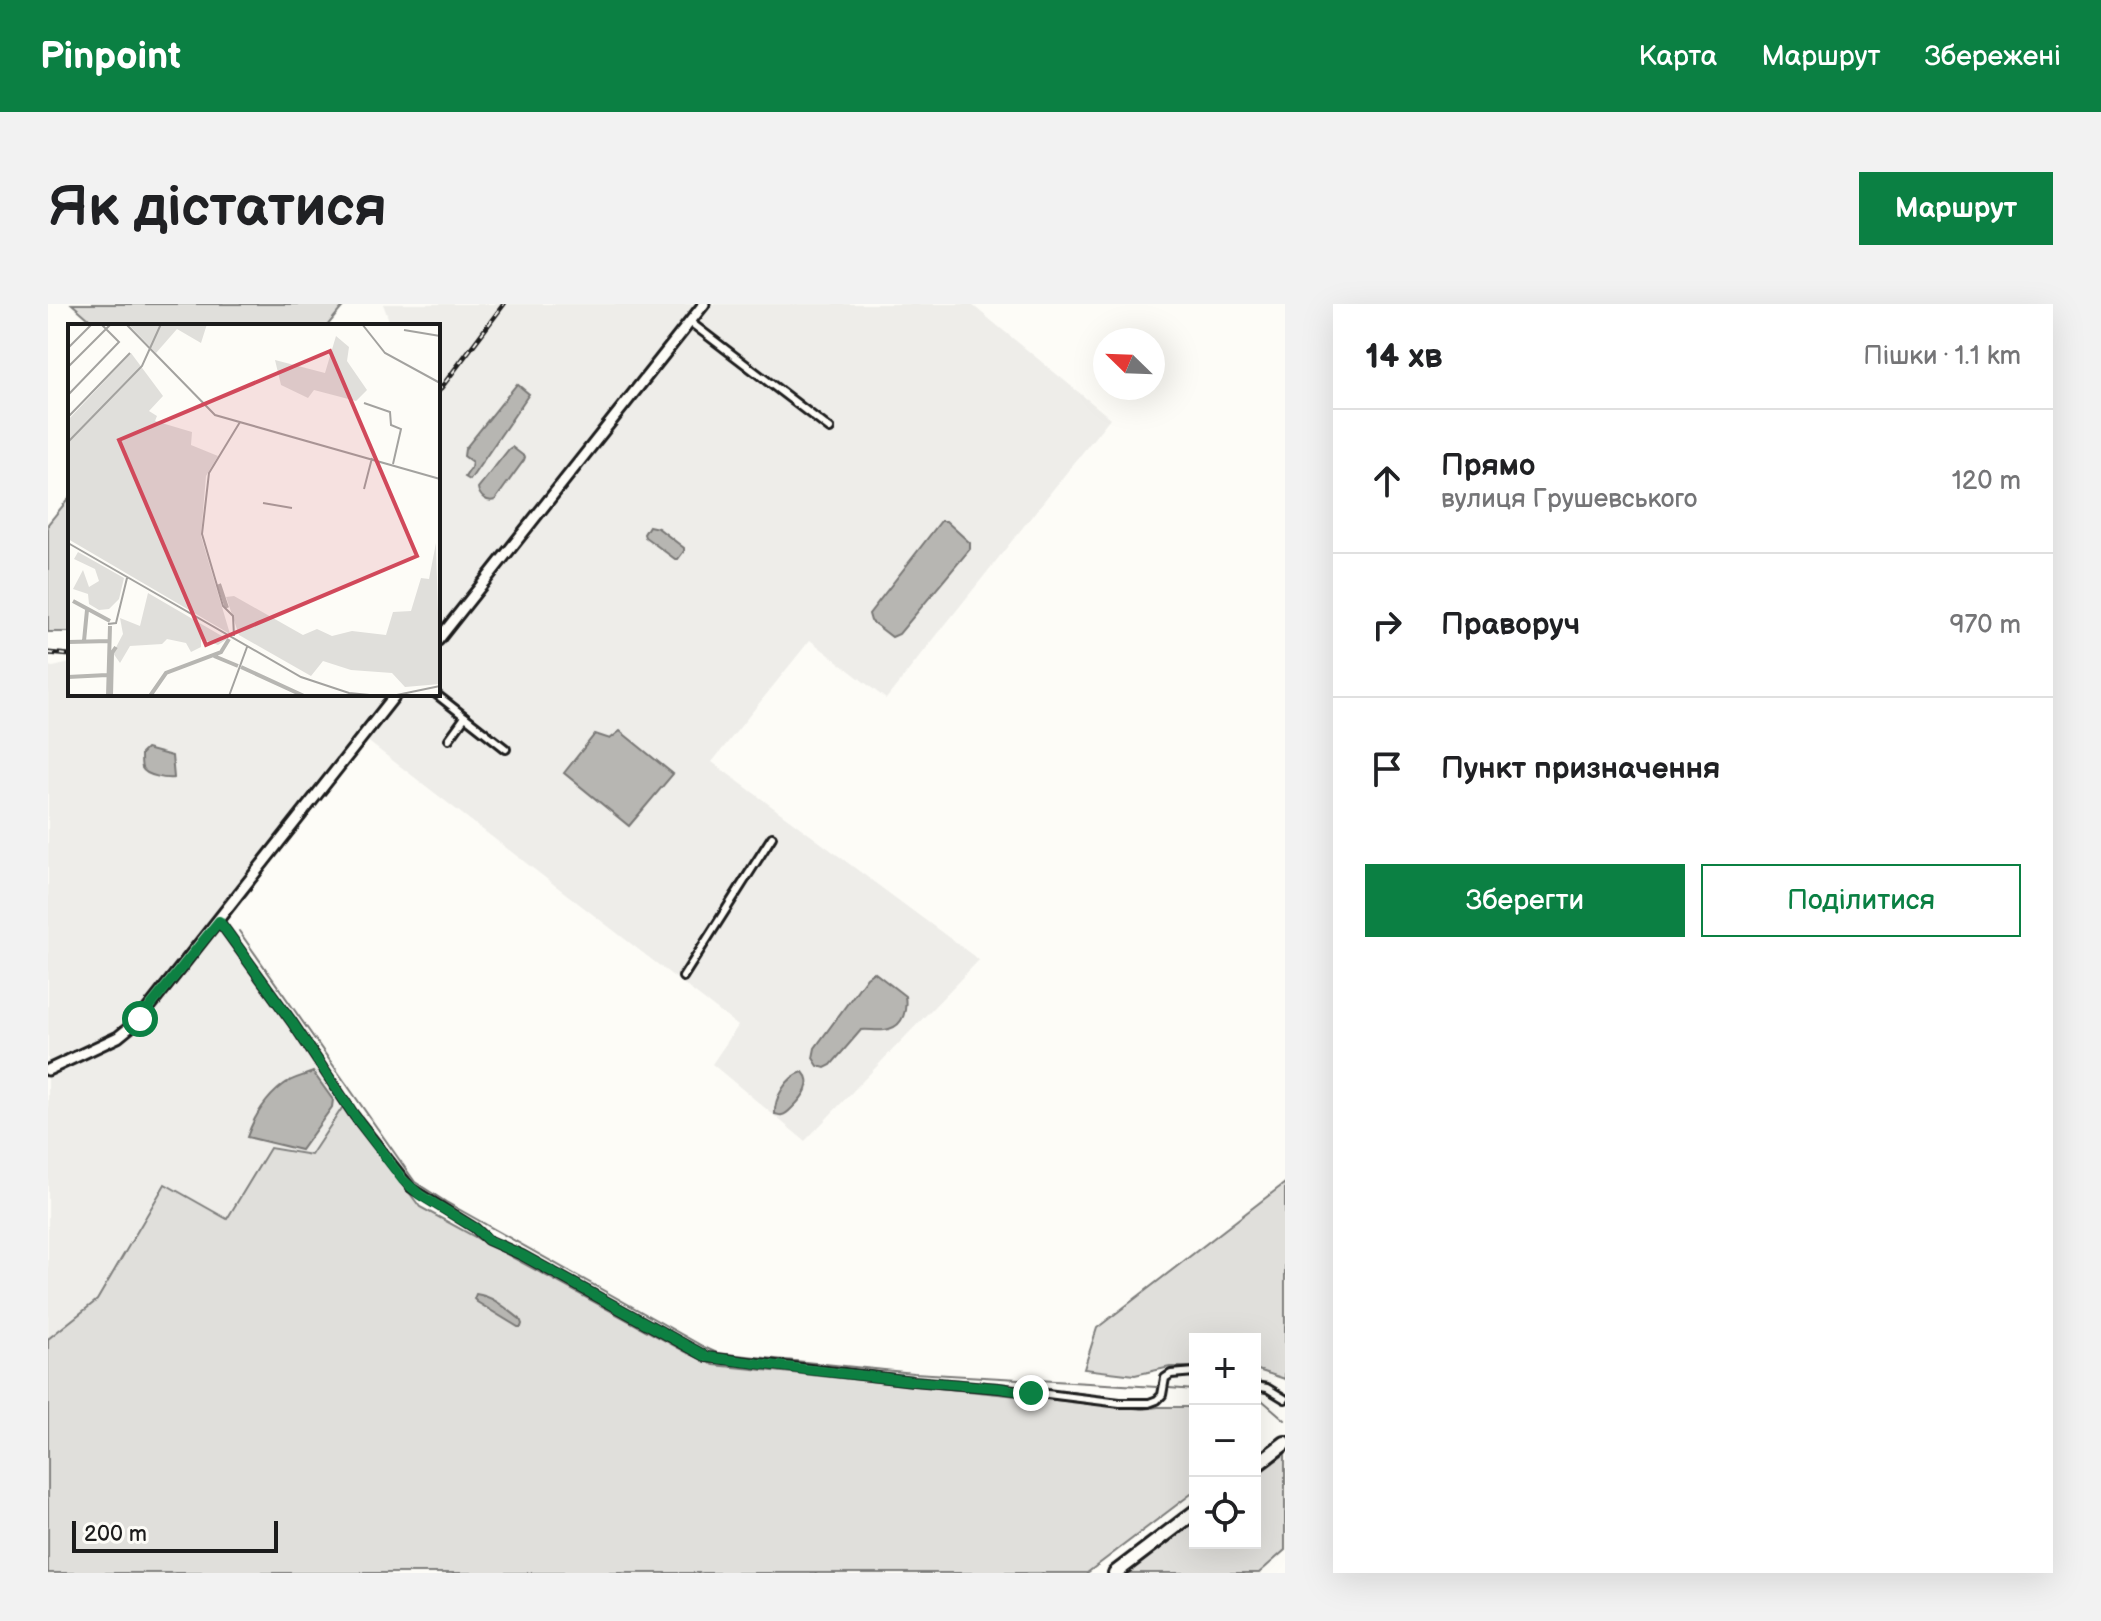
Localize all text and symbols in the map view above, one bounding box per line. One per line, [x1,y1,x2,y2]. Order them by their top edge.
text: Pinpoint [40,34,181,79]
text: Карта [1639,40,1717,73]
text: Маршрут [1761,40,1880,73]
text: Збережені [1924,40,2061,73]
button: Маршрут [1859,172,2053,245]
text: Як дістатися [48,175,387,242]
inset map [68,324,440,696]
north arrow [1093,328,1165,400]
text: 14 хв [1365,336,1443,377]
text: Пішки · 1.1 km [1863,341,2021,372]
text: Прямо [1441,448,1535,484]
icon: ahead [1365,459,1409,503]
text: 120 m [1952,466,2021,497]
text: вулиця Грушевського [1441,484,1697,515]
icon: right [1365,603,1409,647]
text: Праворуч [1441,607,1580,643]
text: 970 m [1949,610,2021,641]
icon: arrive [1365,747,1409,791]
text: Пункт призначення [1441,751,1720,787]
button: Зберегти [1365,864,1685,937]
button: Поділитися [1701,864,2021,937]
route start [122,1001,158,1037]
map controls [1189,1333,1261,1549]
button: + [1189,1333,1261,1405]
route end [1013,1375,1049,1411]
button: − [1189,1405,1261,1477]
button: locate [1189,1477,1261,1549]
scale bar [72,1517,278,1553]
text: 200 m [84,1521,147,1548]

